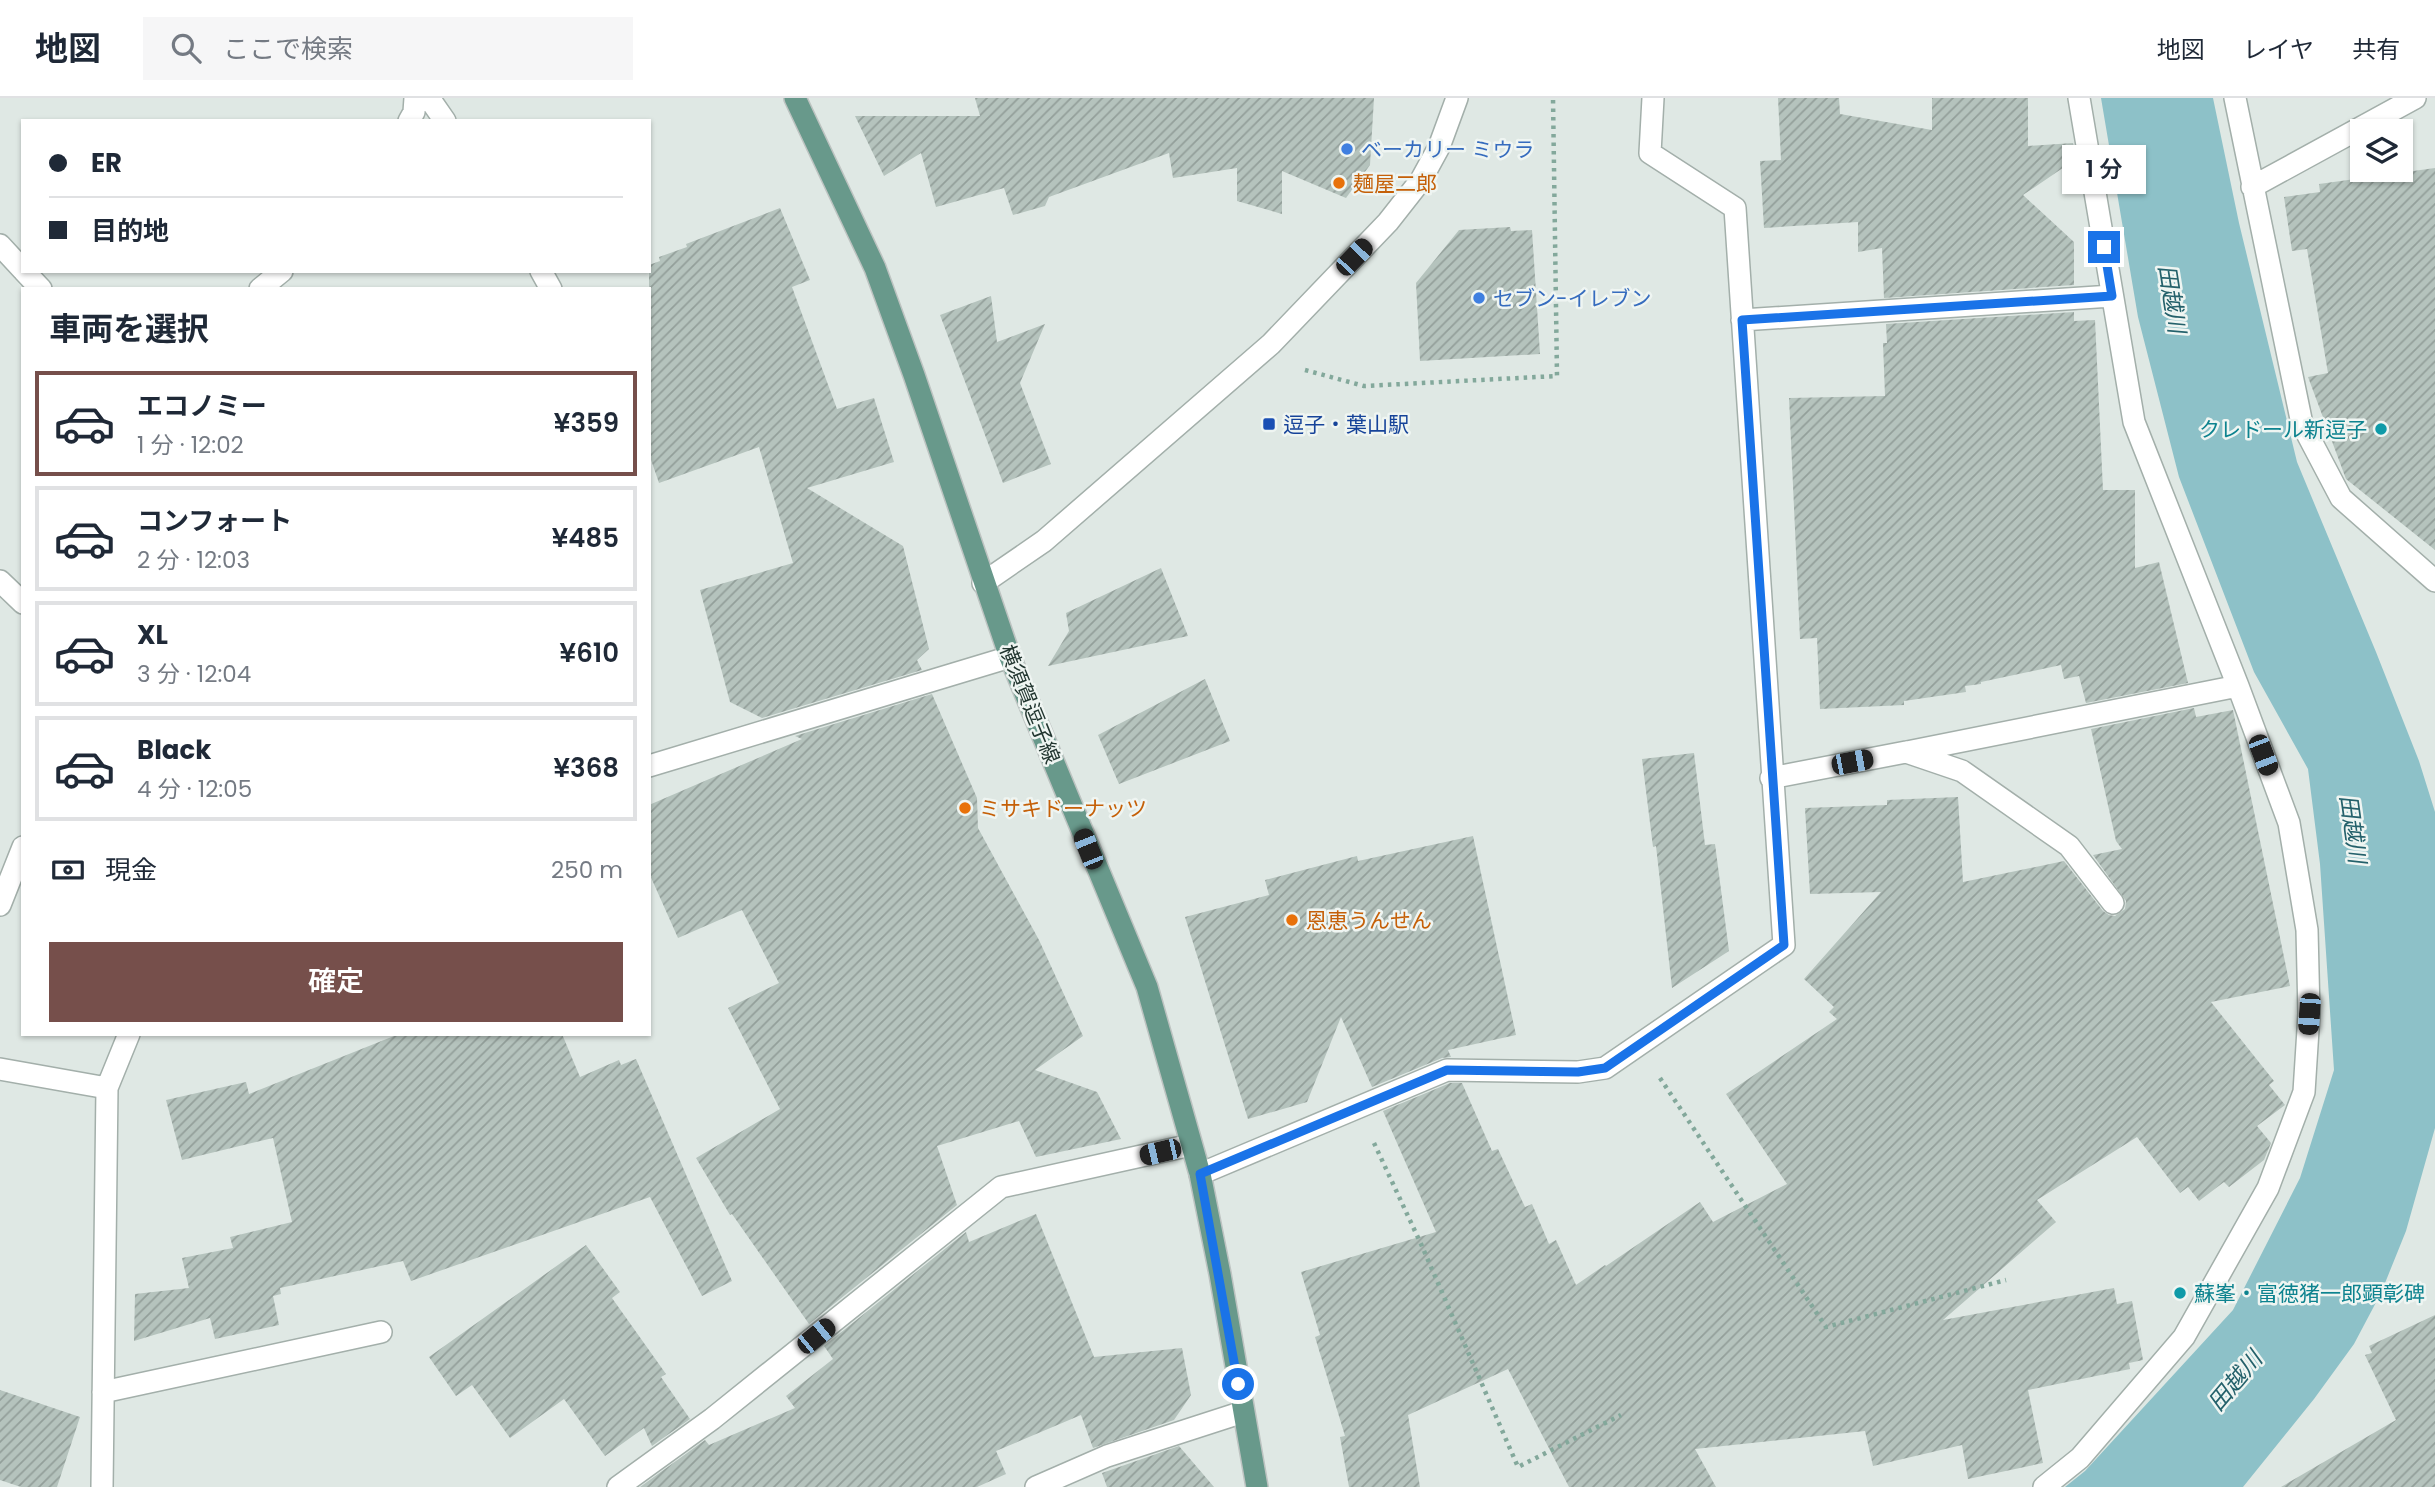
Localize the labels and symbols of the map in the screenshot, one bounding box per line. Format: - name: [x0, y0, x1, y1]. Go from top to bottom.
- place label: ベーカリー ミウラ: [1361, 135, 1535, 164]
- marker: ベーカリー ミウラ: [1339, 141, 1355, 157]
- callout: 1 分: [2062, 145, 2146, 194]
- place label: 麺屋二郎: [1353, 169, 1437, 198]
- marker: 麺屋二郎: [1331, 175, 1347, 191]
- route end: [2088, 231, 2120, 263]
- car: [1332, 235, 1377, 279]
- water label: 田越川: [2151, 262, 2194, 339]
- place label: セブン-イレブン: [1493, 284, 1652, 313]
- marker: セブン-イレブン: [1471, 290, 1487, 306]
- place label: 逗子・葉山駅: [1283, 410, 1409, 439]
- place label: クレドール新逗子: [2199, 415, 2367, 444]
- marker: 逗子・葉山駅: [1261, 416, 1277, 432]
- marker: クレドール新逗子: [2373, 421, 2389, 437]
- street label: 横須賀逗子線: [993, 640, 1067, 768]
- car: [2246, 732, 2281, 778]
- car: [1830, 748, 1875, 776]
- water label: 田越川: [2332, 793, 2374, 868]
- place label: ミサキドーナッツ: [979, 794, 1147, 823]
- marker: ミサキドーナッツ: [957, 800, 973, 816]
- car: [1071, 826, 1106, 872]
- place label: 恩恵うんせん: [1306, 906, 1432, 935]
- marker: 恩恵うんせん: [1284, 912, 1300, 928]
- car: [2298, 992, 2321, 1036]
- car: [1138, 1137, 1183, 1167]
- place label: 蘇峯・富徳猪一郎顕彰碑: [2194, 1279, 2425, 1308]
- marker: 蘇峯・富徳猪一郎顕彰碑: [2172, 1285, 2188, 1301]
- car: [794, 1315, 839, 1357]
- water label: 田越川: [2201, 1342, 2271, 1418]
- route start: [1222, 1368, 1254, 1400]

